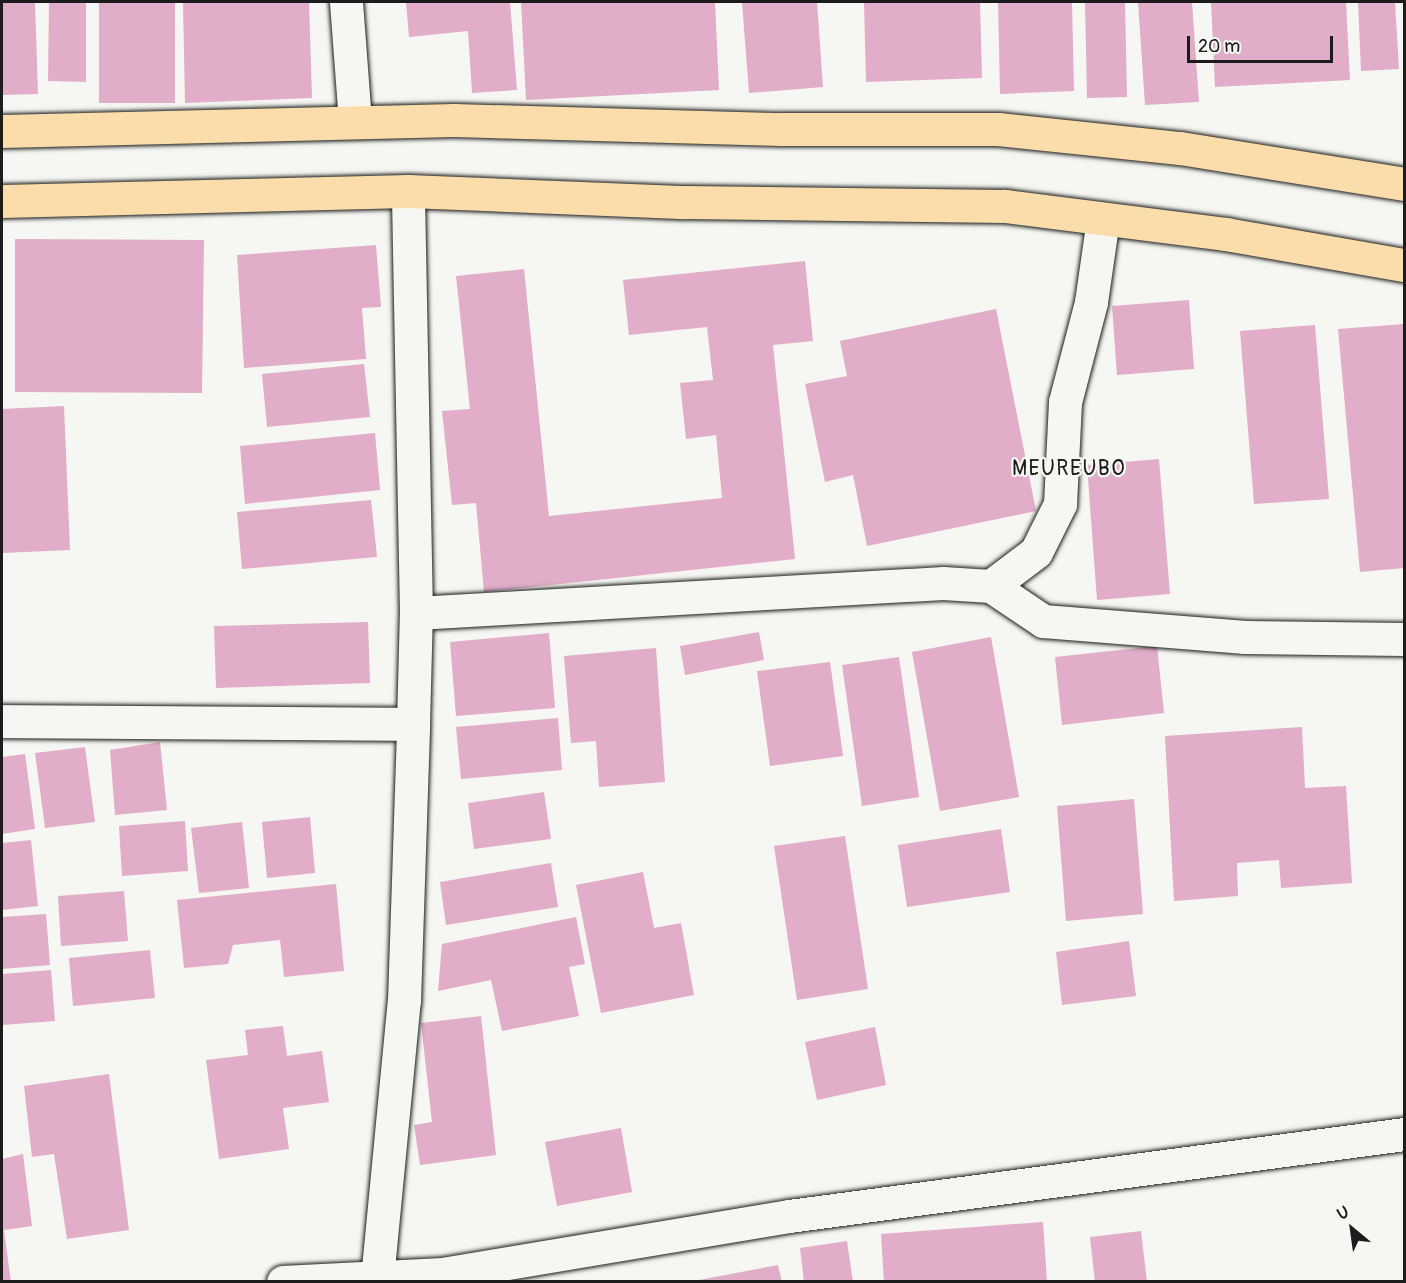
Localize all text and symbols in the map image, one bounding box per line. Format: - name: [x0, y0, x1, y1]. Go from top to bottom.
- scale bar: [1190, 24, 1336, 62]
- text: 20 m: [1198, 35, 1240, 58]
- district label: MEUREUBO: [1012, 456, 1126, 482]
- north arrow: [1322, 1199, 1382, 1259]
- text: U: [1334, 1202, 1353, 1225]

